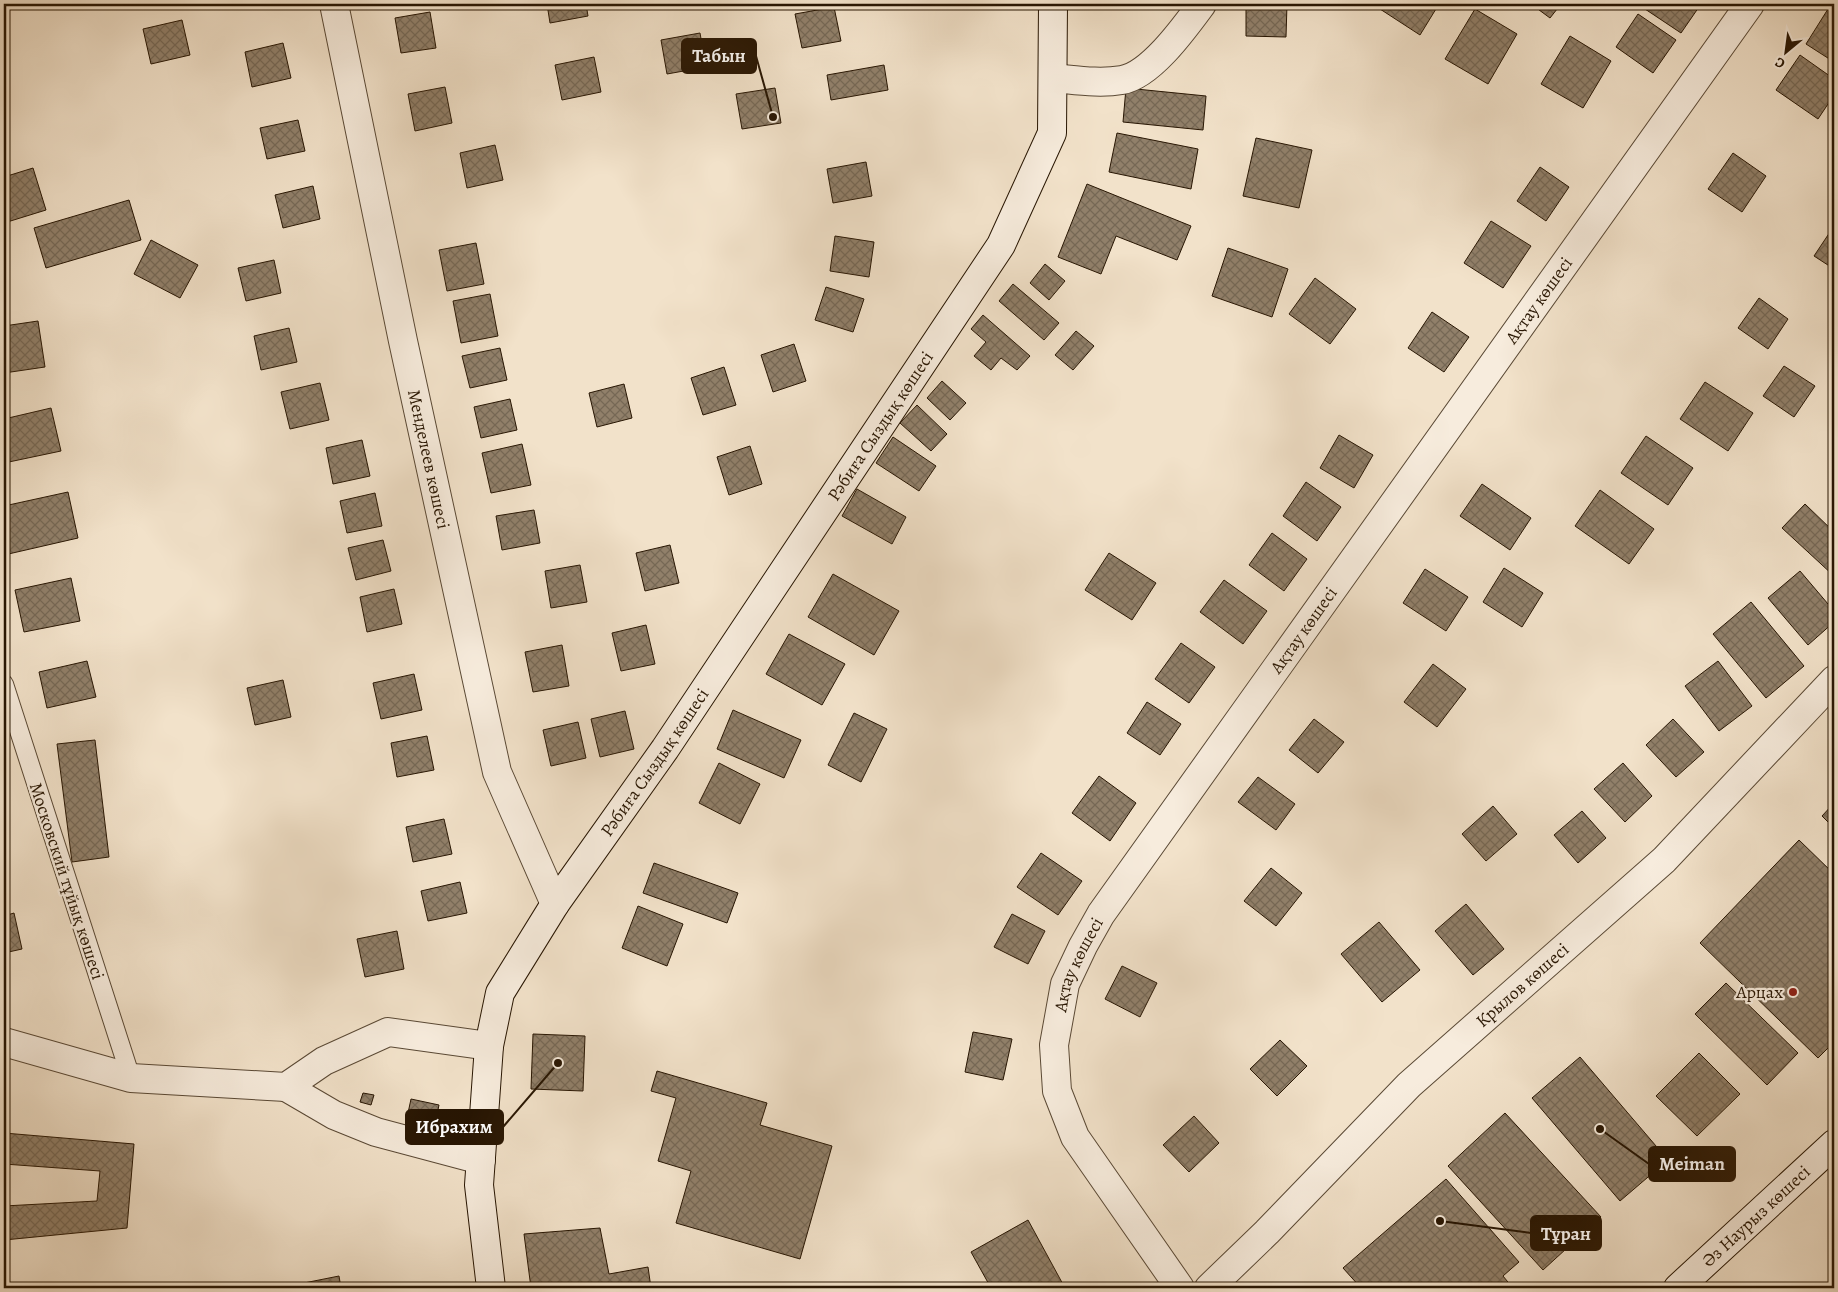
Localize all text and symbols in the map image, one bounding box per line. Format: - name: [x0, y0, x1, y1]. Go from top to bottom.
- north arrow: [1760, 28, 1810, 78]
- callout: Табын: [682, 39, 756, 73]
- text: Табын: [692, 43, 746, 69]
- text: С: [1771, 52, 1788, 73]
- street label: Ақтау көшесі: [1499, 252, 1578, 349]
- street label: Рәбиға Сыздық көшесі: [822, 346, 939, 506]
- street label: Менделеев көшесі: [402, 387, 456, 531]
- street label: Ақтау көшесі: [1264, 582, 1343, 679]
- street label: Рәбиға Сыздық көшесі: [595, 683, 714, 841]
- street label: Московский тұйық көшесі: [24, 779, 110, 983]
- street label: Ақтау көшесі: [1048, 913, 1109, 1015]
- street label: Крылов көшесі: [1470, 937, 1574, 1033]
- place label: Арцах: [1735, 980, 1783, 1004]
- marker: Арцах: [1787, 986, 1799, 998]
- callout: Ибрахим: [406, 1110, 503, 1144]
- text: Ибрахим: [415, 1114, 493, 1140]
- callout: Meiman: [1649, 1147, 1735, 1181]
- text: Meiman: [1659, 1151, 1725, 1177]
- street label: Әз Наурыз көшесі: [1696, 1160, 1815, 1272]
- callout: Тұран: [1531, 1216, 1601, 1250]
- text: Тұран: [1541, 1221, 1591, 1247]

